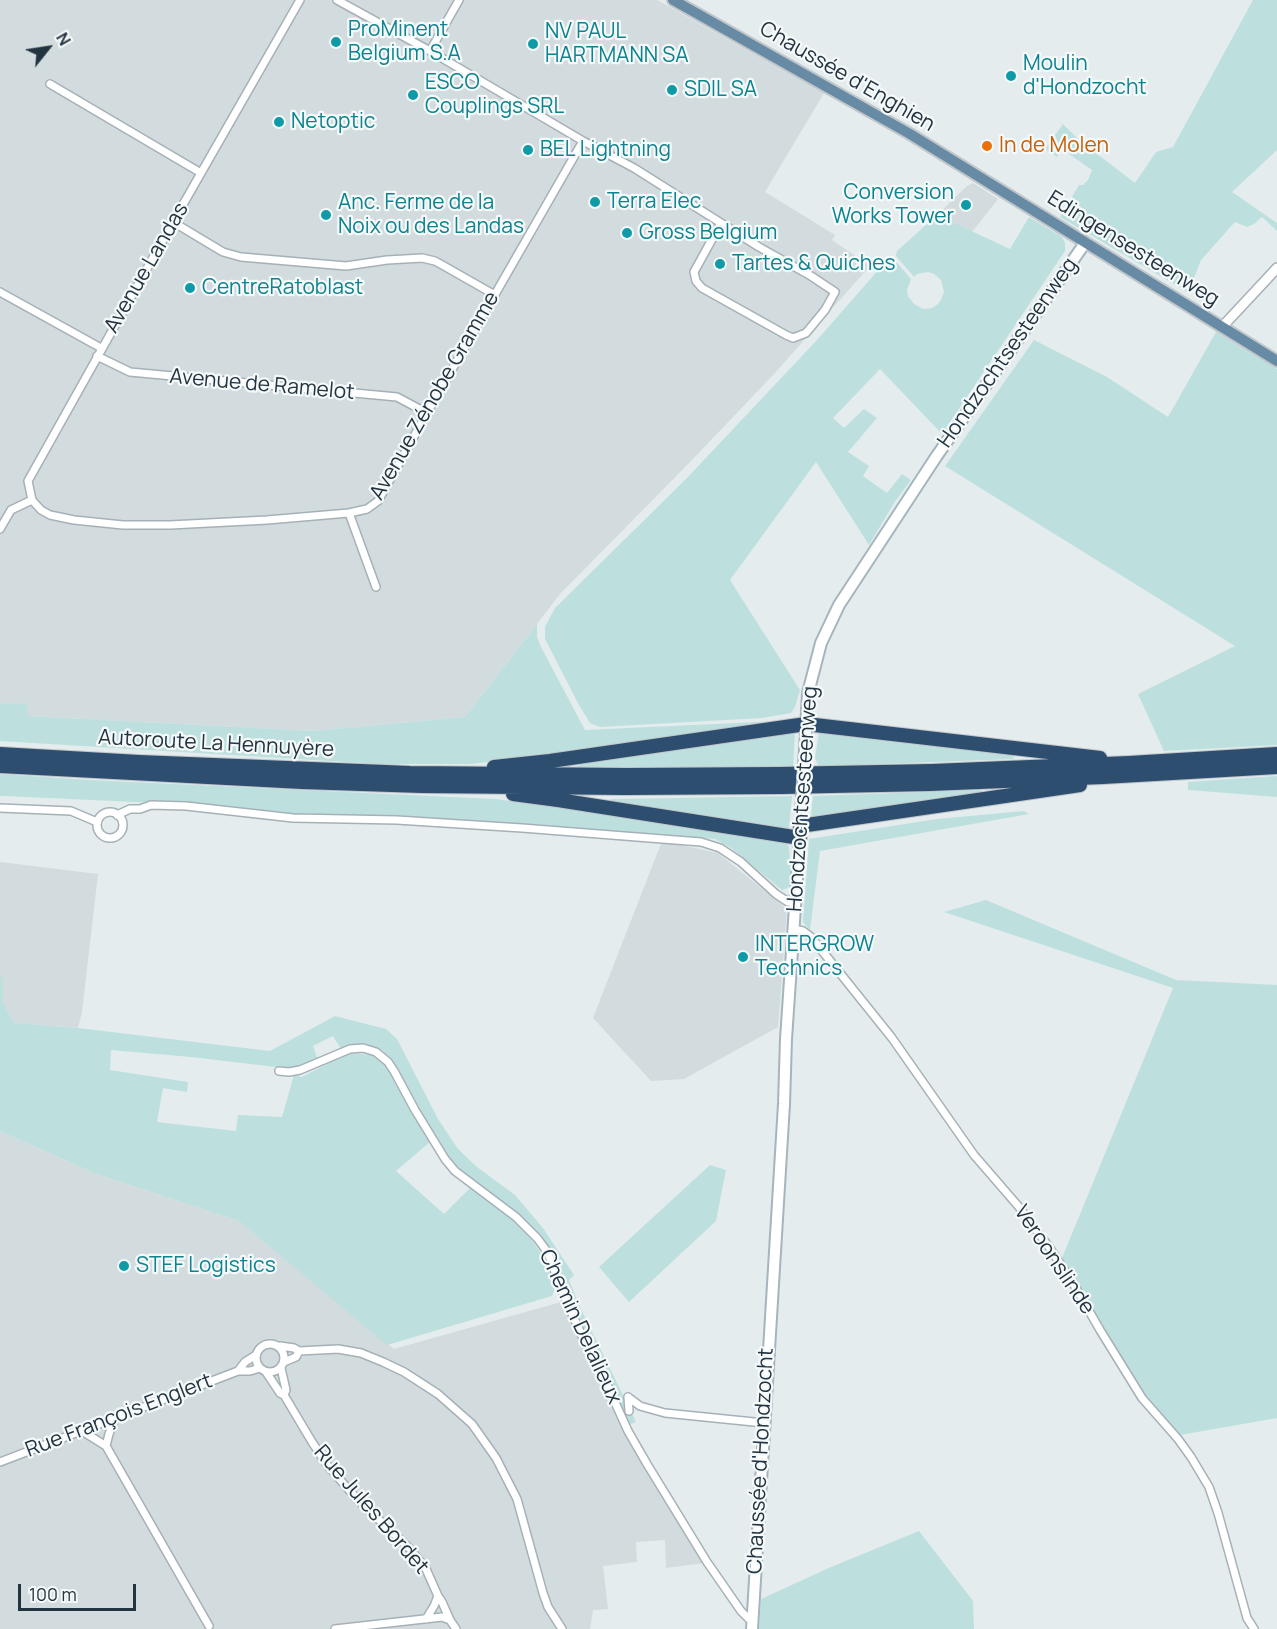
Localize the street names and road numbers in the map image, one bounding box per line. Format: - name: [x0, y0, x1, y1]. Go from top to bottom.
- street label: Chaussée d'Enghien: [755, 17, 939, 137]
- street label: Edingensesteenweg: [1042, 186, 1224, 312]
- street label: Avenue Landas: [100, 198, 194, 338]
- street label: Hondzochtsesteenweg: [933, 253, 1083, 453]
- street label: Avenue Zénobe Gramme: [365, 287, 505, 505]
- street label: Avenue de Ramelot: [168, 364, 356, 406]
- street label: Hondzochtsesteenweg: [783, 685, 823, 913]
- street label: Autoroute La Hennuyère: [97, 725, 335, 763]
- street label: Veroonslinde: [1008, 1201, 1100, 1319]
- street label: Chemin Delalieux: [533, 1246, 627, 1408]
- street label: Chaussée d'Hondzocht: [742, 1347, 780, 1575]
- street label: Rue François Englert: [22, 1369, 216, 1463]
- street label: Rue Jules Bordet: [308, 1440, 434, 1580]

